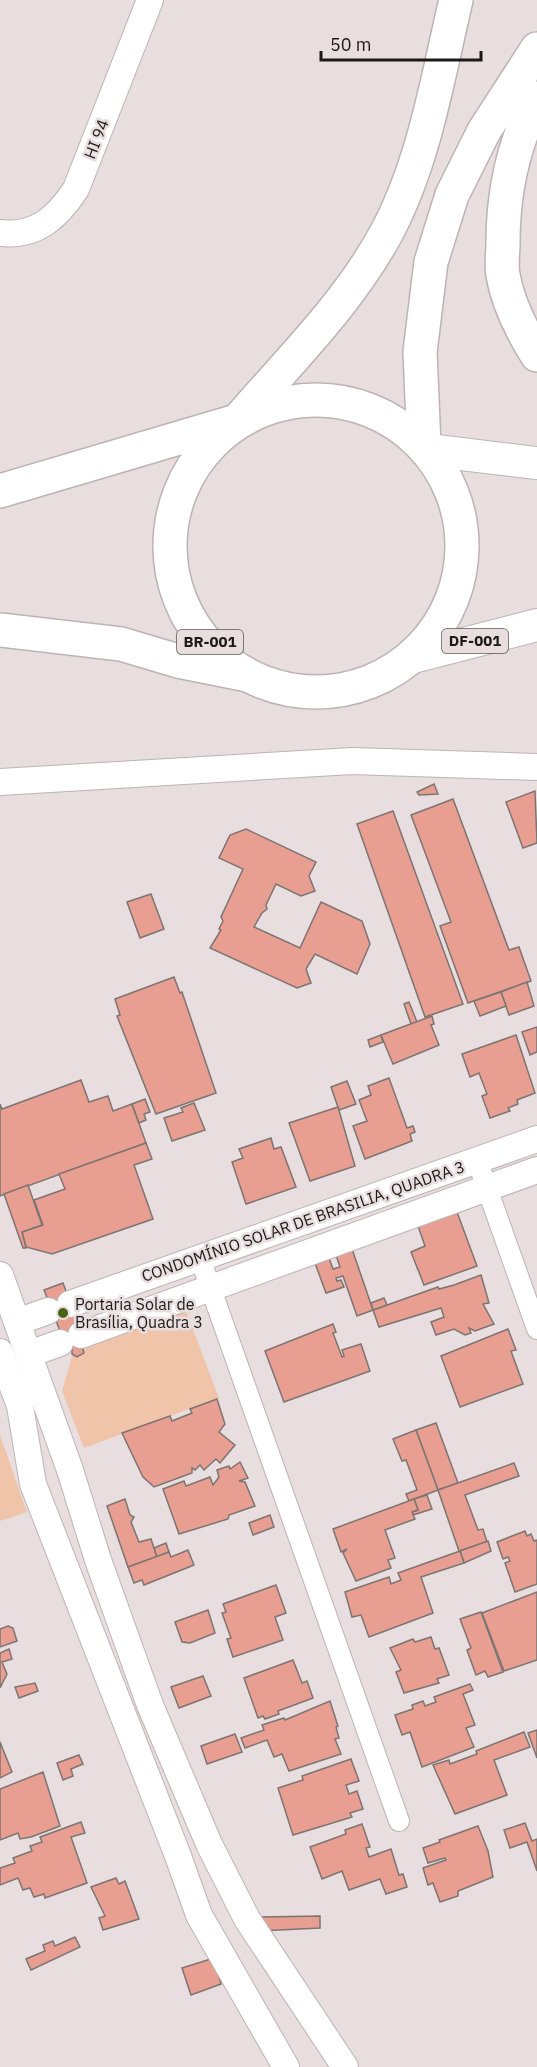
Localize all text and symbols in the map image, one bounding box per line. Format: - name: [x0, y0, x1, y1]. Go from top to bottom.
- scale bar: [321, 24, 482, 62]
- text: 50 m: [330, 33, 372, 56]
- street label: HI 94: [79, 116, 113, 162]
- road number: DF-001: [442, 629, 508, 653]
- road number: BR-001: [177, 630, 243, 654]
- street label: CONDOMÍNIO SOLAR DE BRASILIA, QUADRA 3: [139, 1155, 467, 1286]
- place label: Portaria Solar de Brasília, Quadra 3: [75, 1294, 203, 1332]
- marker: Portaria Solar de Brasília, Quadra 3: [56, 1306, 70, 1320]

